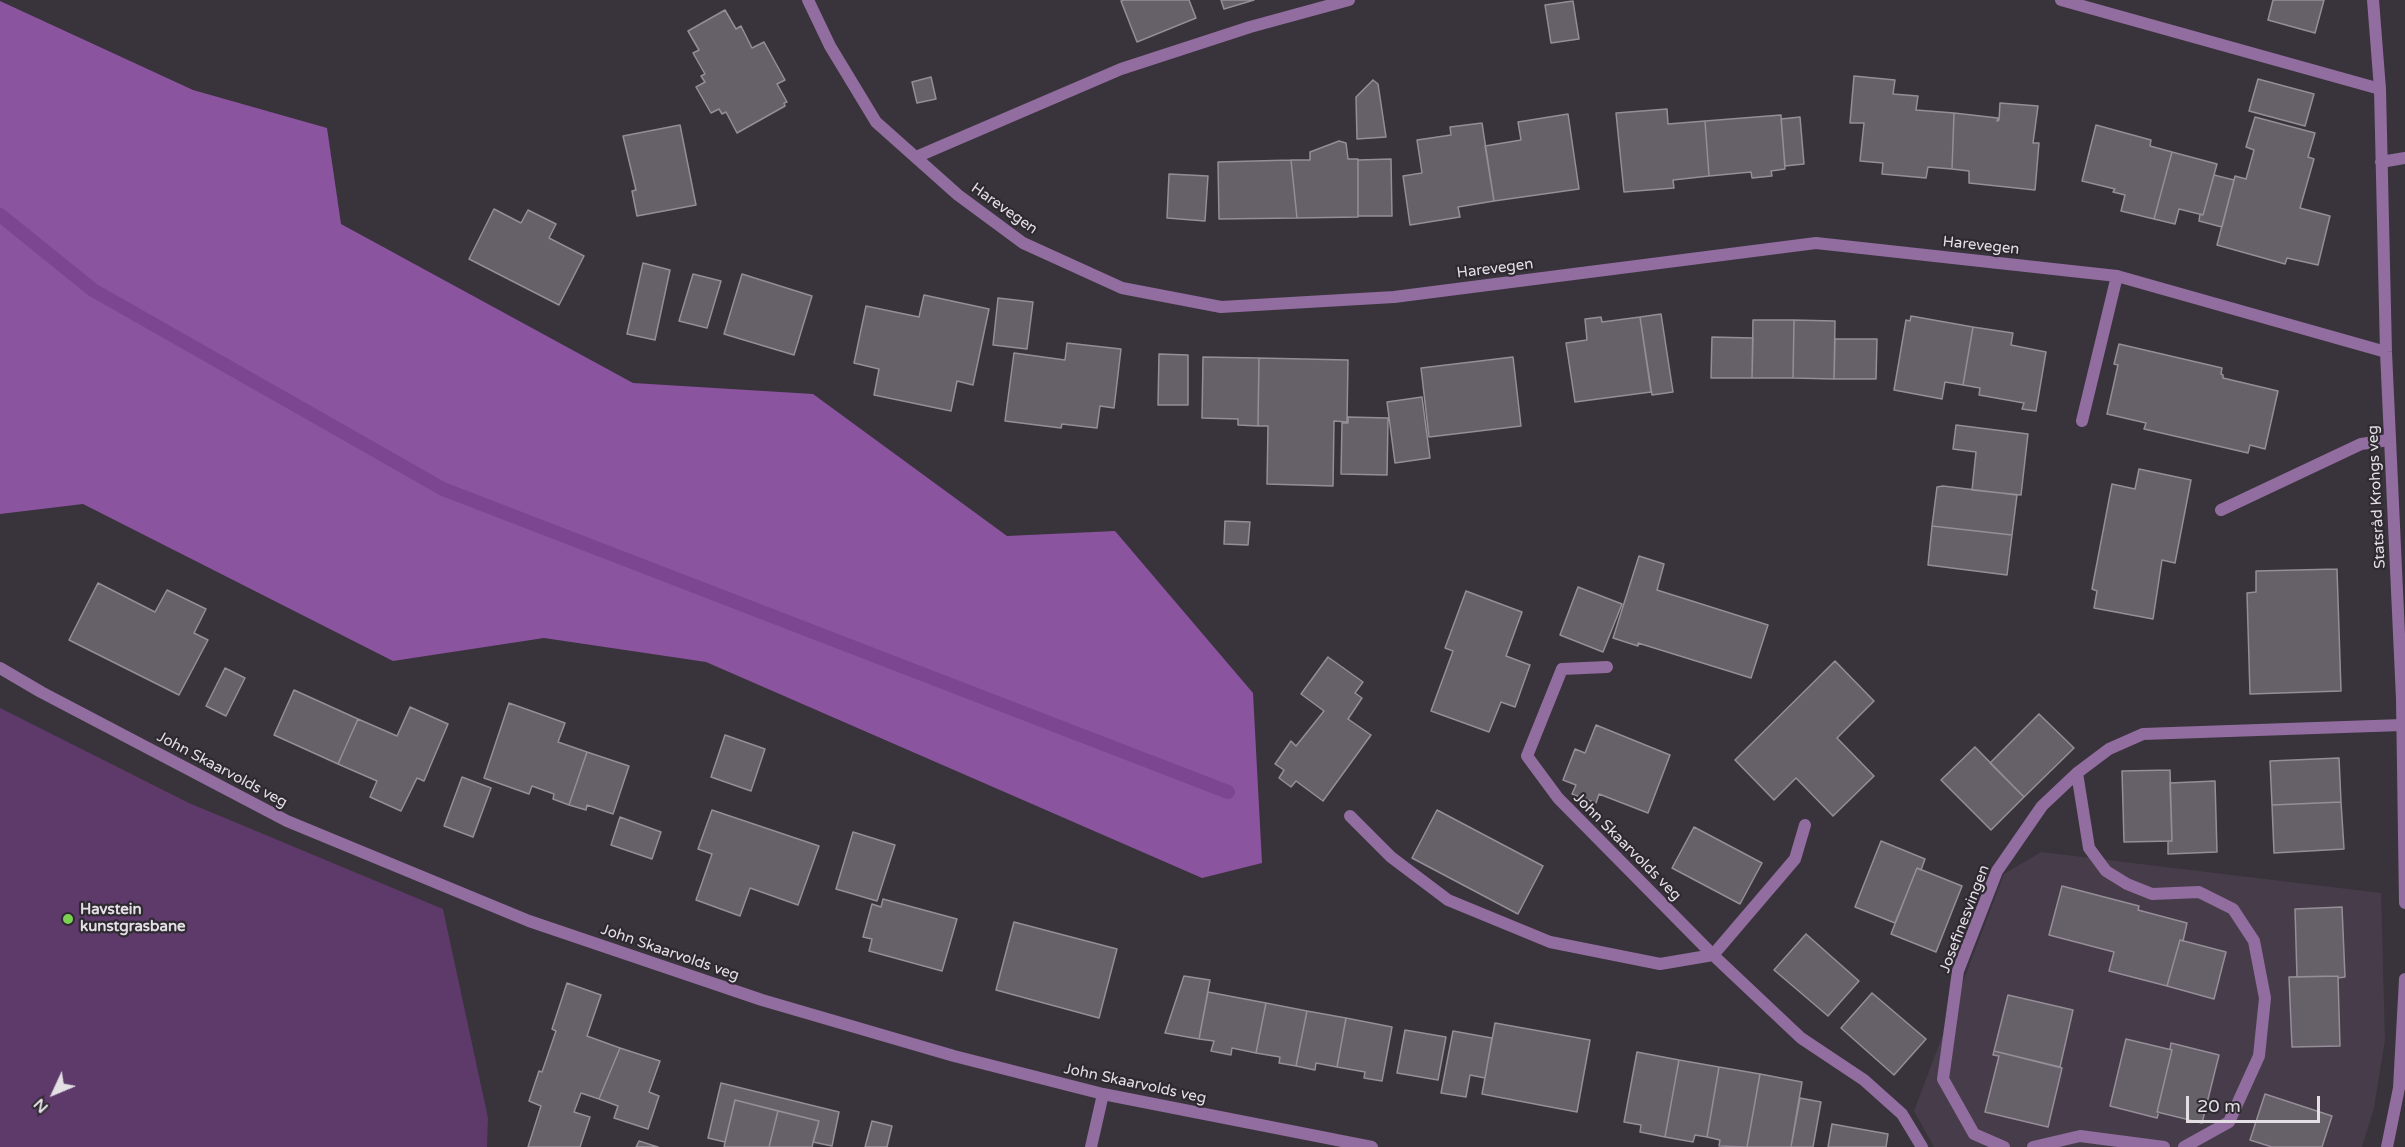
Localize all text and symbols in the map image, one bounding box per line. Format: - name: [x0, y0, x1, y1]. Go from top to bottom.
- street label: Harevegen: [967, 180, 1041, 238]
- street label: Harevegen: [1942, 233, 2020, 259]
- street label: Harevegen: [1456, 255, 1534, 283]
- street label: Statsråd Krohgs veg: [2364, 425, 2390, 569]
- street label: John Skaarvolds veg: [154, 728, 290, 812]
- street label: John Skaarvolds veg: [1569, 789, 1685, 905]
- street label: Josefinesvingen: [1936, 863, 1994, 975]
- place label: Havstein kunstgrasbane: [80, 901, 186, 936]
- marker: Havstein kunstgrasbane: [61, 912, 75, 926]
- street label: John Skaarvolds veg: [598, 921, 742, 985]
- street label: John Skaarvolds veg: [1062, 1060, 1208, 1108]
- north arrow: [24, 1063, 84, 1123]
- scale bar: [2189, 1084, 2322, 1122]
- text: N: [29, 1094, 53, 1117]
- text: 20 m: [2197, 1095, 2241, 1117]

